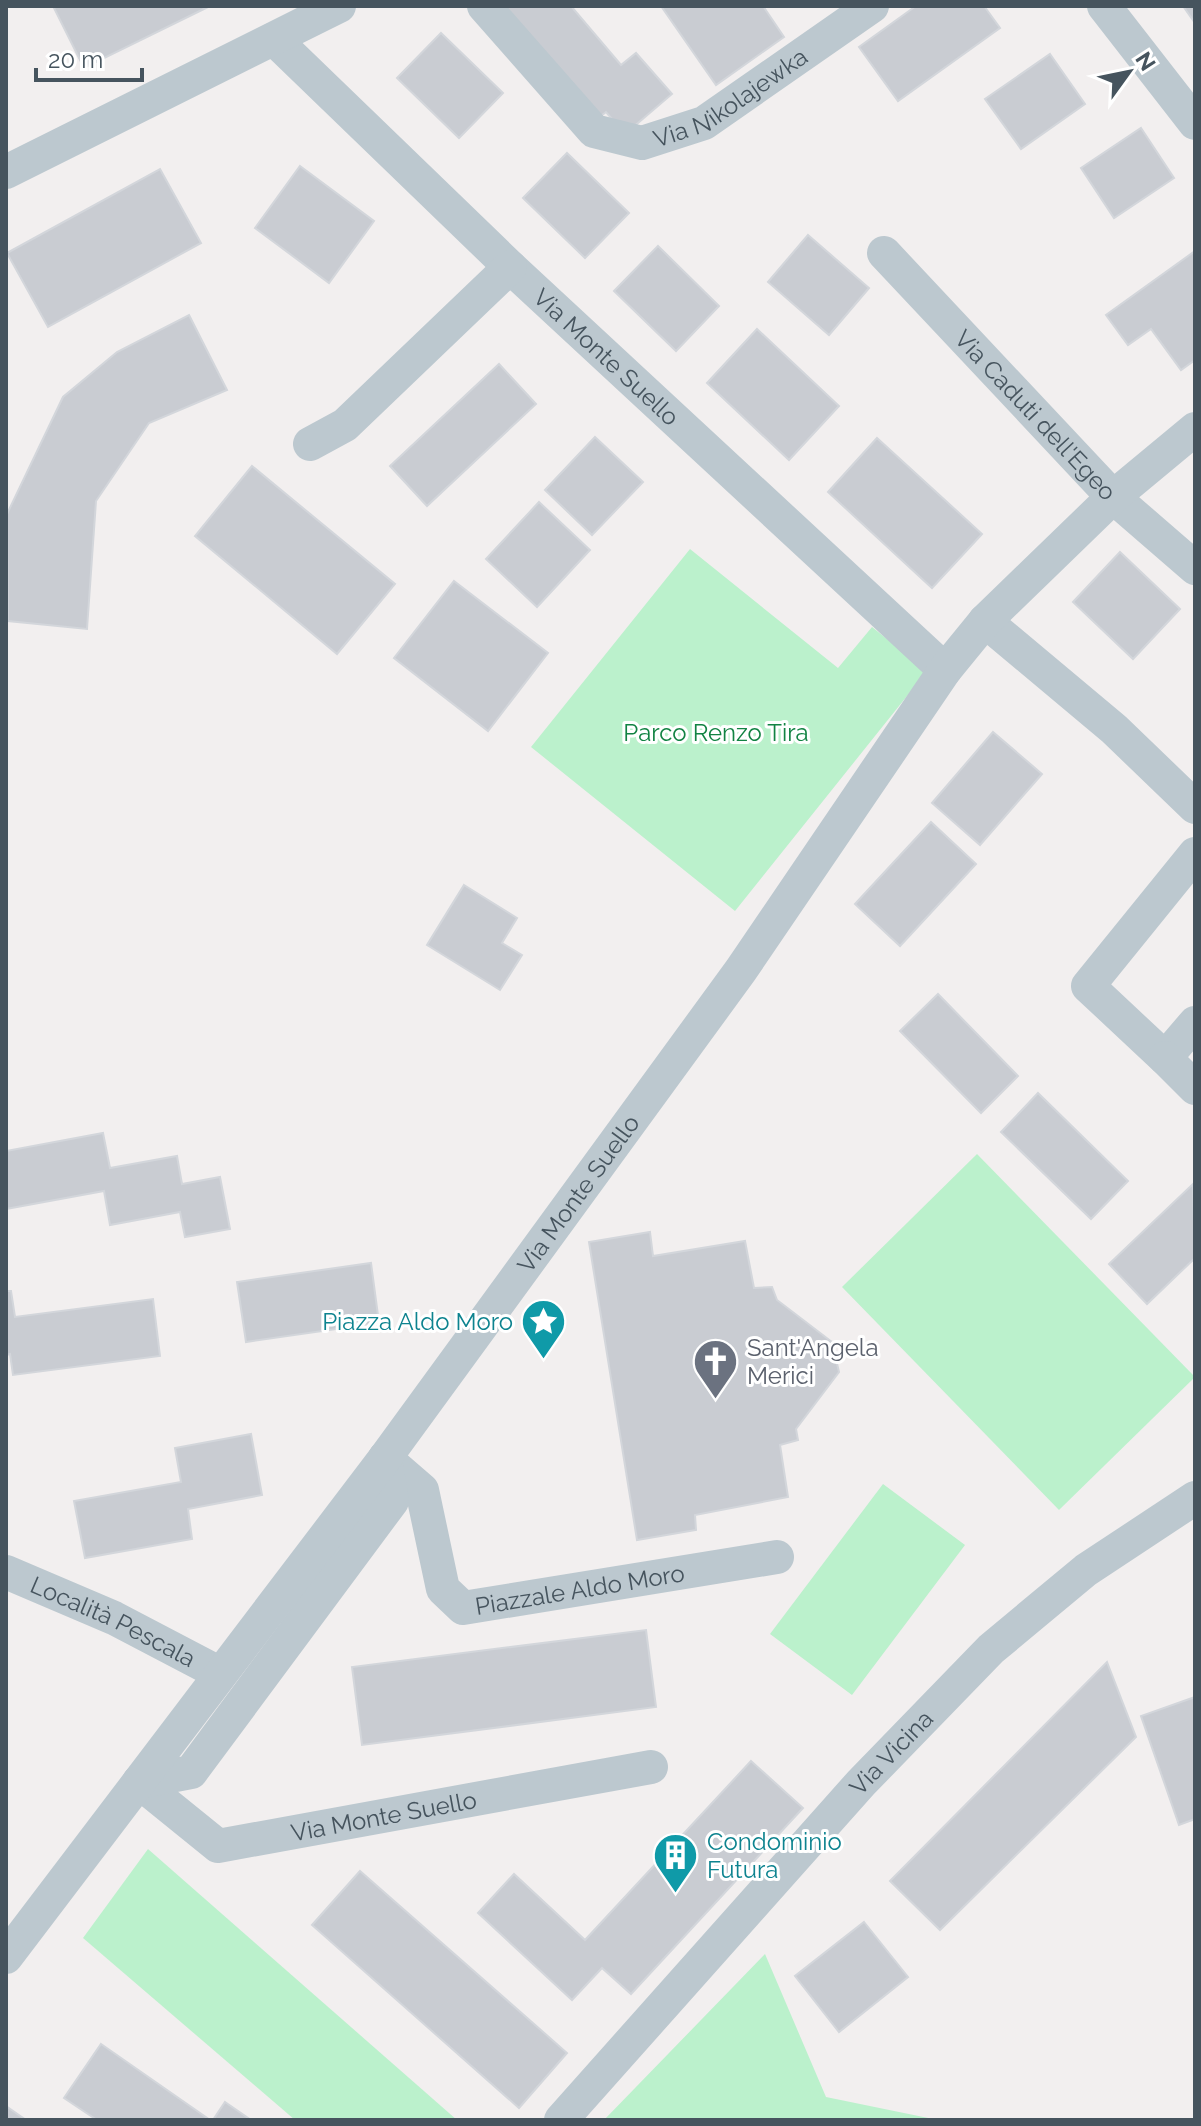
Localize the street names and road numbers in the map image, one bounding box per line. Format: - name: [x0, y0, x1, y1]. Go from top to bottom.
- street label: Via Nikolajewka: [649, 41, 813, 153]
- street label: Via Monte Suello: [528, 282, 686, 431]
- street label: Via Caduti dell'Egeo: [949, 324, 1123, 506]
- street label: Via Monte Suello: [511, 1109, 645, 1278]
- street label: Piazzale Aldo Moro: [473, 1558, 687, 1620]
- street label: Località Pescala: [26, 1570, 201, 1673]
- street label: Via Vicina: [843, 1704, 938, 1801]
- street label: Via Monte Suello: [288, 1785, 479, 1847]

